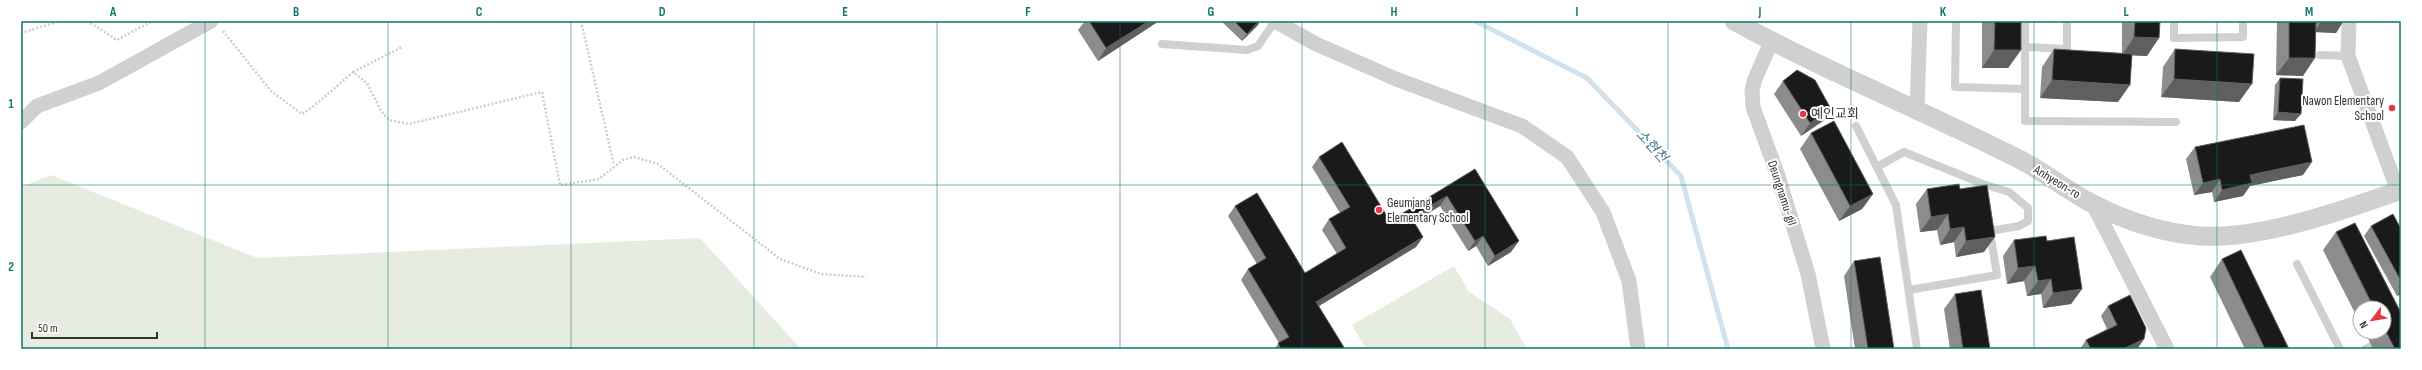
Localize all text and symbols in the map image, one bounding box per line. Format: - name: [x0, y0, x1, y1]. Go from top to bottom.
- text: A: [109, 4, 117, 20]
- text: B: [293, 4, 299, 20]
- text: C: [476, 4, 483, 20]
- text: D: [659, 4, 666, 20]
- text: E: [842, 4, 848, 20]
- text: F: [1025, 4, 1031, 20]
- text: G: [1208, 4, 1215, 20]
- text: H: [1391, 4, 1398, 20]
- text: I: [1576, 4, 1579, 20]
- text: J: [1758, 4, 1762, 20]
- text: K: [1940, 4, 1947, 20]
- text: L: [2123, 4, 2129, 20]
- text: M: [2305, 4, 2313, 20]
- place label: Nawon Elementary School: [2302, 93, 2384, 124]
- text: 1: [8, 96, 14, 112]
- marker: Nawon Elementary School: [2387, 103, 2397, 113]
- place label: 예인교회: [1811, 106, 1859, 122]
- marker: 예인교회: [1798, 109, 1808, 119]
- water label: 소현천: [1633, 126, 1672, 167]
- street label: Deungnamu-gil: [1764, 159, 1800, 227]
- street label: Anhyeon-ro: [2030, 161, 2083, 202]
- place label: Geumjang Elementary School: [1387, 195, 1469, 226]
- marker: Geumjang Elementary School: [1374, 205, 1384, 215]
- text: 2: [8, 259, 14, 275]
- north arrow: [2352, 300, 2392, 340]
- scale bar: [32, 314, 157, 340]
- text: N: [2357, 319, 2371, 331]
- text: 50 m: [38, 321, 58, 336]

